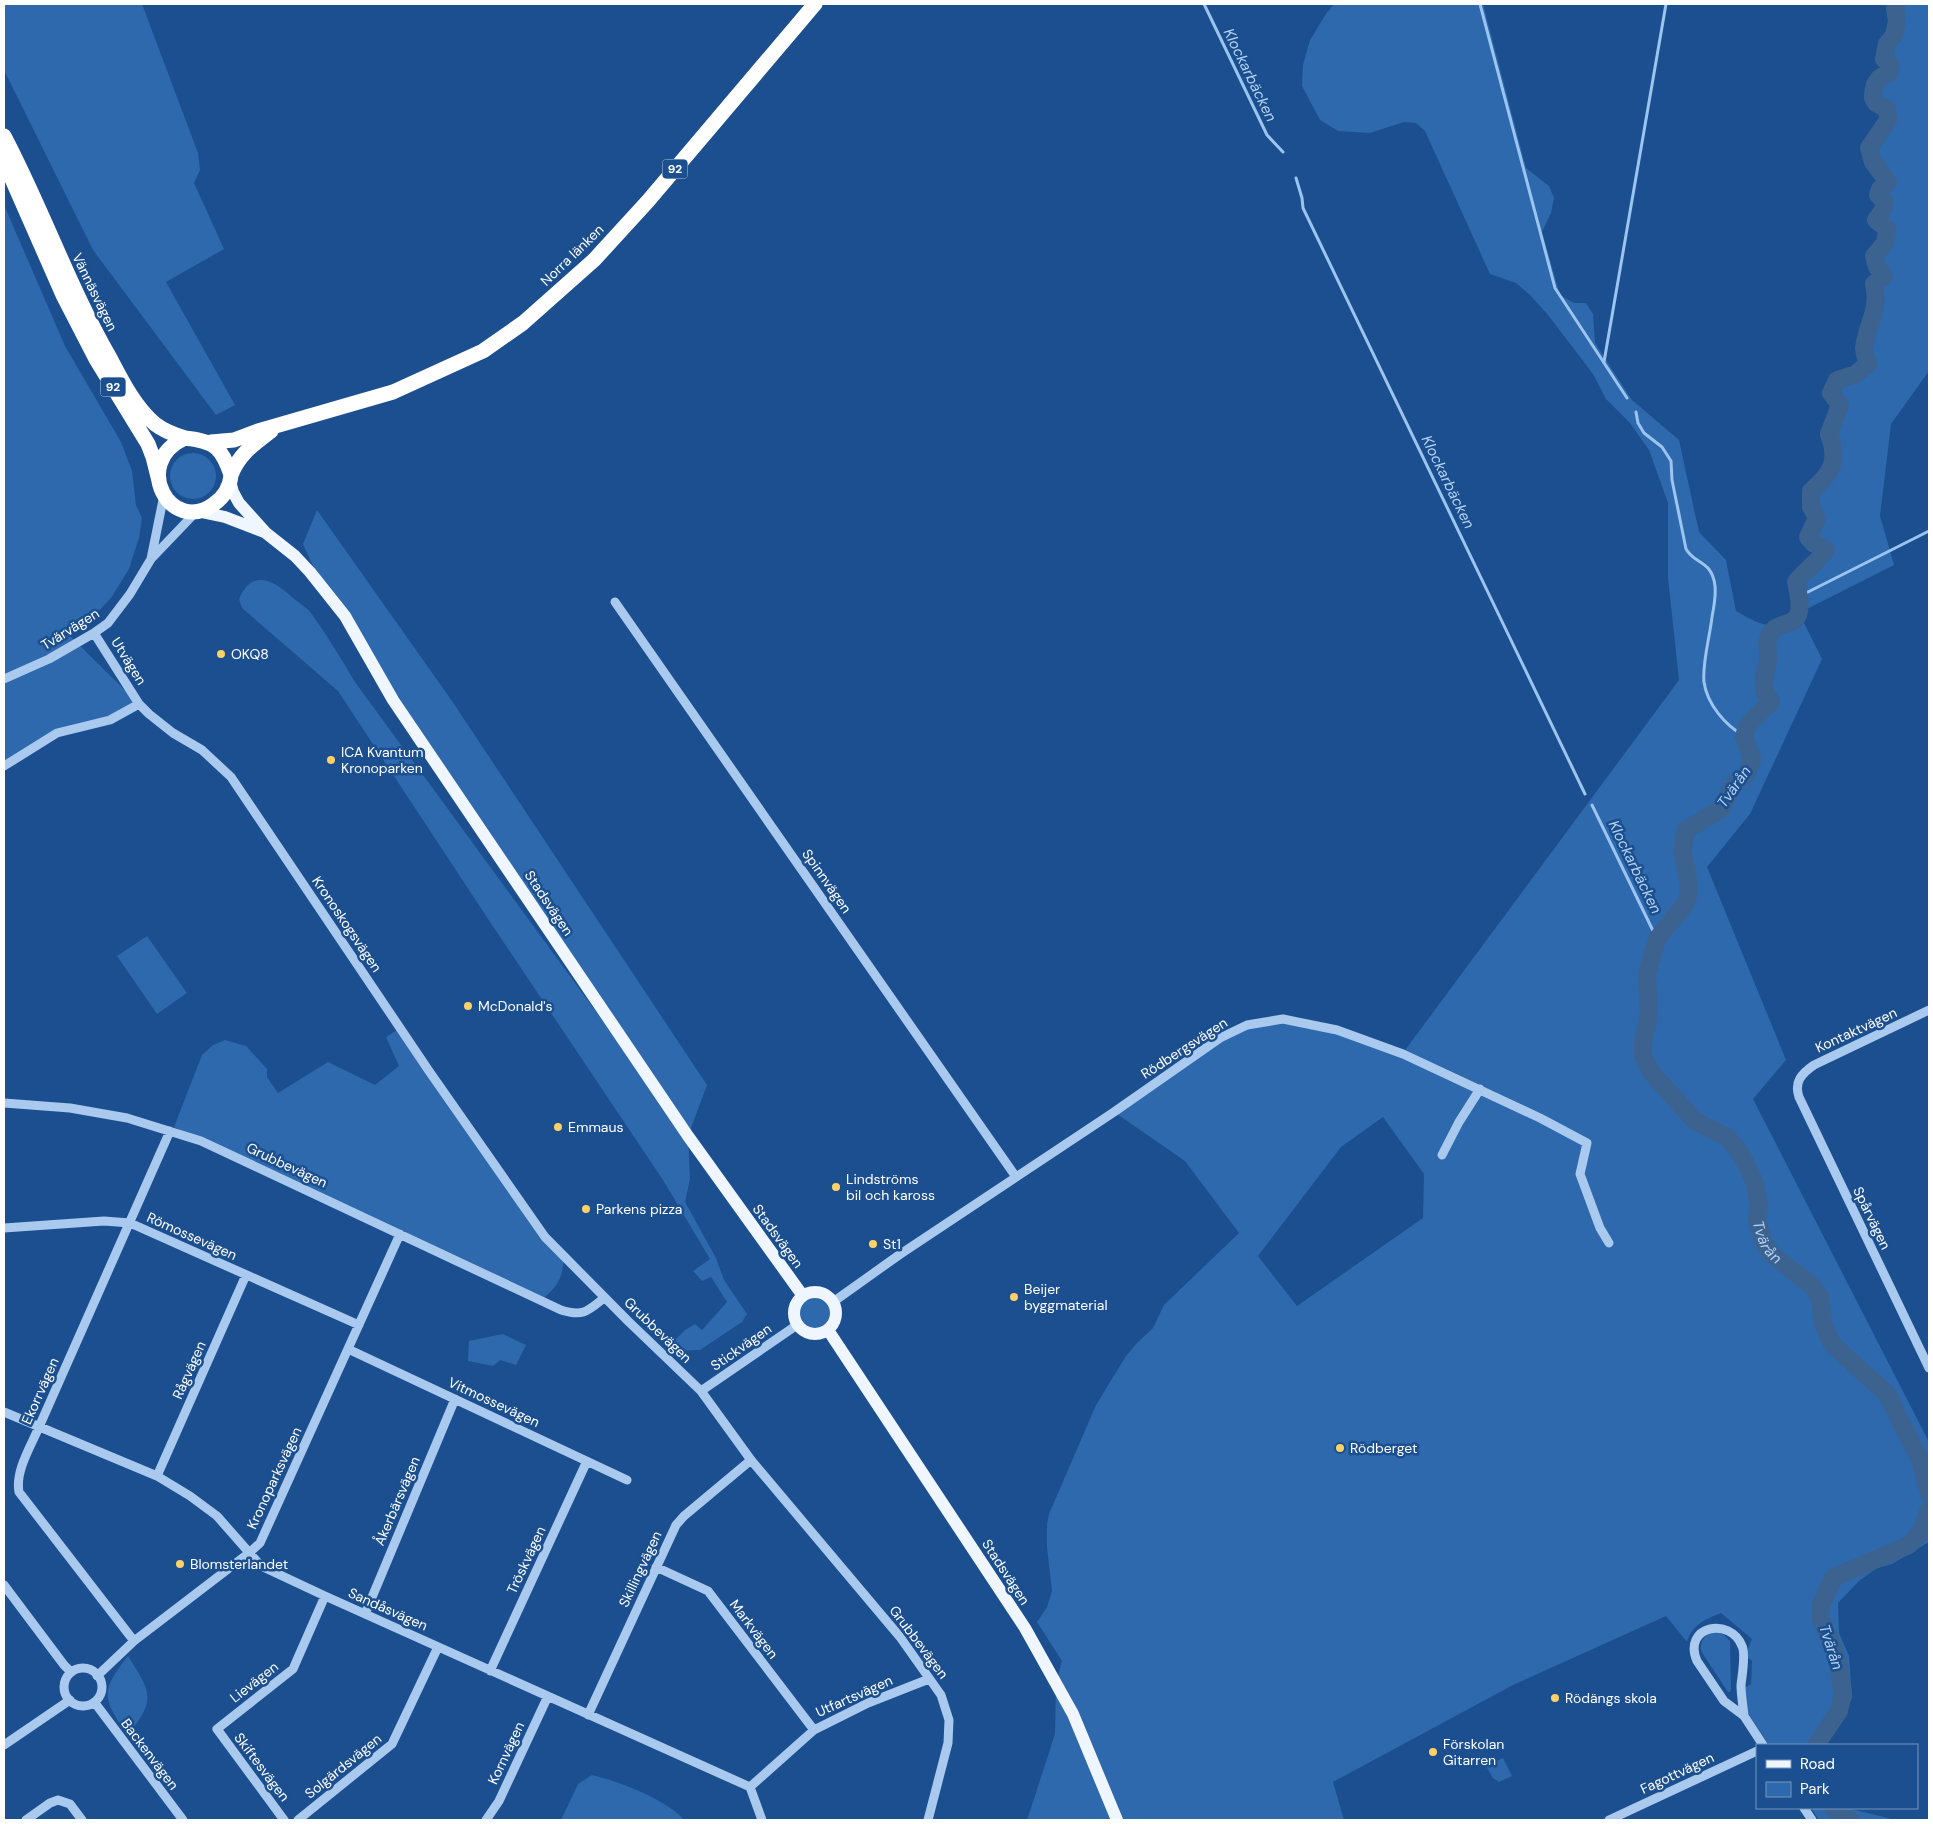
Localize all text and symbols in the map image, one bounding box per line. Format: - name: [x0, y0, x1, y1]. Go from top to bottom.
- water label: Klockarbäcken: [1219, 25, 1281, 125]
- road number: 92: [662, 160, 688, 178]
- street label: Norra länken: [537, 220, 607, 290]
- street label: Vännäsvägen: [68, 250, 122, 334]
- road number: 92: [100, 378, 126, 397]
- water label: Klockarbäcken: [1417, 432, 1479, 532]
- street label: Tvärvägen: [38, 604, 102, 654]
- street label: Utvägen: [107, 634, 151, 688]
- place label: OKQ8: [231, 645, 269, 663]
- marker: OKQ8: [215, 648, 227, 660]
- place label: ICA Kvantum Kronoparken: [341, 743, 424, 777]
- marker: ICA Kvantum Kronoparken: [325, 754, 337, 766]
- water label: Tvärån: [1712, 762, 1756, 812]
- water label: Klockarbäcken: [1604, 817, 1666, 917]
- street label: Spinnvägen: [798, 845, 856, 917]
- street label: Stadsvägen: [521, 867, 577, 939]
- street label: Kronoskogsvägen: [308, 873, 386, 975]
- place label: McDonald's: [478, 997, 553, 1015]
- marker: McDonald's: [462, 1000, 474, 1012]
- street label: Kontaktvägen: [1812, 1003, 1900, 1057]
- street label: Rödbergsvägen: [1137, 1013, 1231, 1083]
- place label: Emmaus: [568, 1118, 624, 1136]
- marker: Emmaus: [552, 1121, 564, 1133]
- street label: Grubbevägen: [244, 1138, 330, 1192]
- place label: Lindströms bil och kaross: [846, 1170, 935, 1204]
- marker: Lindströms bil och kaross: [830, 1181, 842, 1193]
- street label: Spårvägen: [1849, 1184, 1895, 1252]
- place label: Parkens pizza: [596, 1200, 682, 1218]
- street label: Stadsvägen: [749, 1200, 807, 1272]
- marker: Parkens pizza: [580, 1203, 592, 1215]
- street label: Römossevägen: [144, 1208, 240, 1264]
- water label: Tvärån: [1748, 1218, 1786, 1269]
- place label: St1: [883, 1235, 901, 1253]
- marker: St1: [867, 1238, 879, 1250]
- place label: Beijer byggmaterial: [1024, 1280, 1108, 1314]
- marker: Beijer byggmaterial: [1008, 1291, 1020, 1303]
- street label: Grubbevägen: [620, 1293, 696, 1367]
- street label: Stickvägen: [707, 1319, 775, 1375]
- street label: Rågvägen: [168, 1338, 210, 1402]
- street label: Ekorrvägen: [17, 1355, 63, 1427]
- street label: Vitmossevägen: [445, 1373, 543, 1431]
- street label: Kronoparksvägen: [242, 1424, 306, 1532]
- place label: Rödberget: [1350, 1439, 1417, 1457]
- marker: Rödberget: [1334, 1442, 1346, 1454]
- street label: Åkerbärsvägen: [370, 1454, 424, 1548]
- street label: Tröskvägen: [503, 1523, 549, 1597]
- street label: Skillingvägen: [614, 1528, 666, 1610]
- street label: Stadsvägen: [978, 1536, 1034, 1608]
- place label: Blomsterlandet: [190, 1555, 288, 1573]
- marker: Blomsterlandet: [174, 1558, 186, 1570]
- street label: Sandåsvägen: [346, 1583, 430, 1635]
- street label: Markvägen: [726, 1596, 782, 1662]
- street label: Grubbevägen: [886, 1602, 952, 1682]
- water label: Tvärån: [1814, 1622, 1848, 1673]
- street label: Lievägen: [226, 1657, 282, 1707]
- street label: Utfartsvägen: [813, 1671, 895, 1721]
- place label: Rödängs skola: [1565, 1689, 1657, 1707]
- marker: Rödängs skola: [1549, 1692, 1561, 1704]
- street label: Backenvägen: [117, 1715, 183, 1793]
- street label: Kornvägen: [484, 1719, 528, 1787]
- street label: Skiftesvägen: [230, 1729, 294, 1805]
- street label: Solgärdsvägen: [301, 1730, 385, 1802]
- place label: Förskolan Gitarren: [1443, 1735, 1504, 1769]
- legend: [1756, 1744, 1918, 1809]
- marker: Förskolan Gitarren: [1427, 1746, 1439, 1758]
- street label: Fagottvägen: [1637, 1748, 1717, 1798]
- text: Road: [1800, 1754, 1835, 1774]
- text: Park: [1800, 1779, 1830, 1799]

